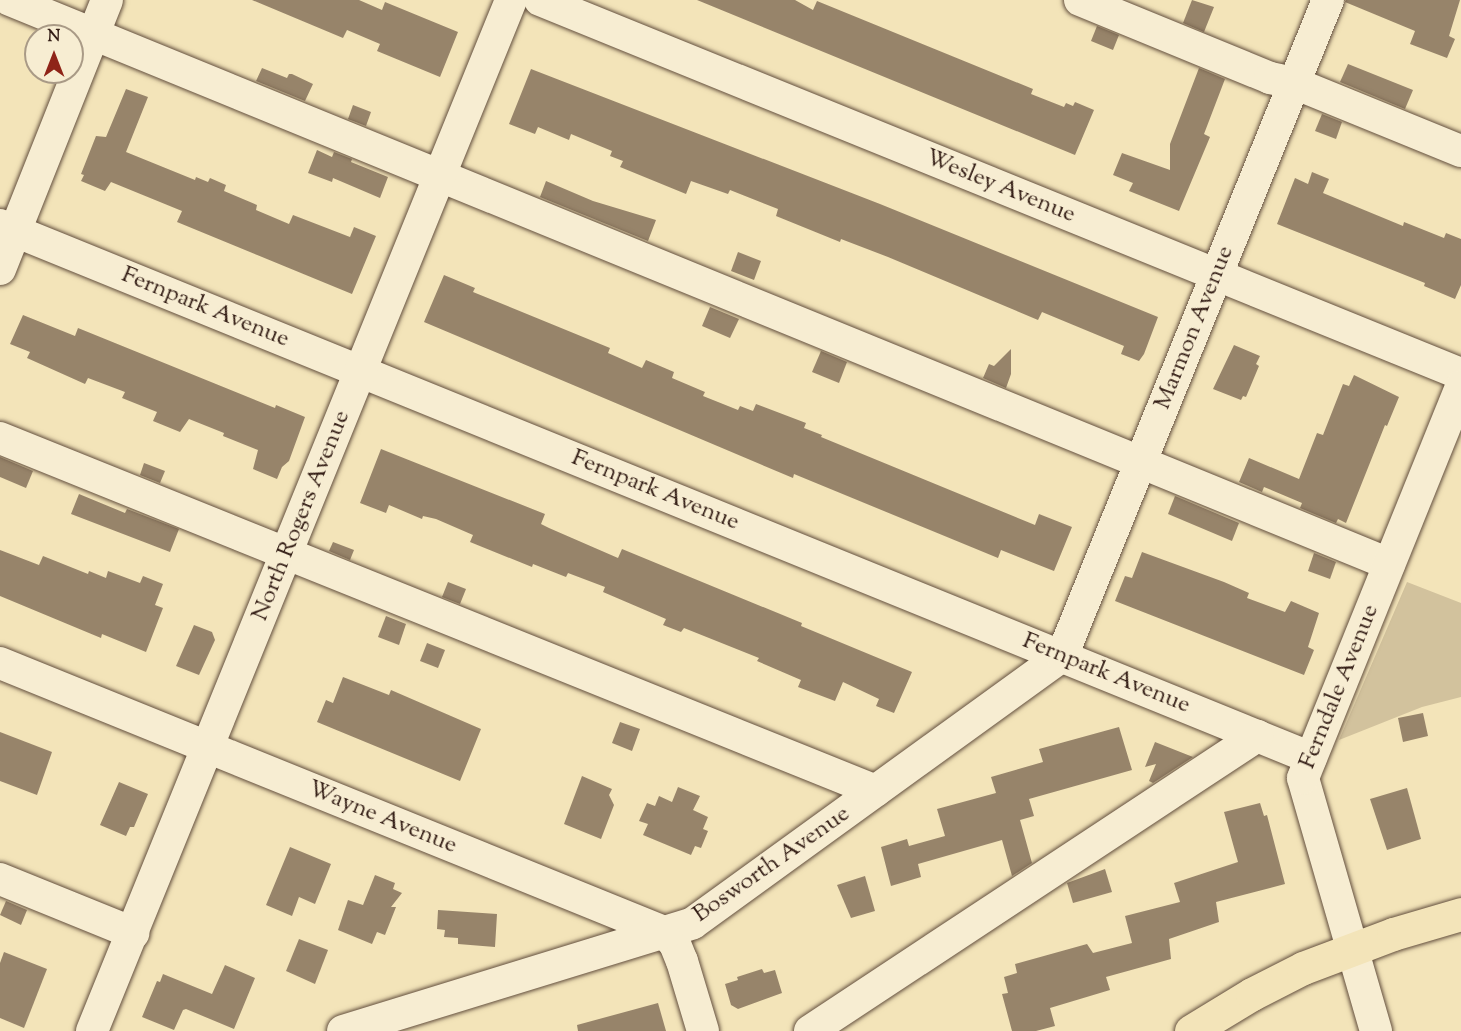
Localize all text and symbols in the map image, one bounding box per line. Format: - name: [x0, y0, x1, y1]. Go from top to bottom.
- north arrow: [24, 24, 84, 84]
- text: N: [48, 26, 60, 49]
- street label: Wesley Avenue: [921, 144, 1079, 230]
- street label: Marmon Avenue: [1149, 242, 1241, 414]
- street label: Fernpark Avenue: [117, 261, 293, 355]
- street label: North Rogers Avenue: [247, 407, 357, 625]
- street label: Fernpark Avenue: [567, 444, 743, 538]
- street label: Ferndale Avenue: [1294, 601, 1386, 773]
- street label: Fernpark Avenue: [1018, 627, 1194, 721]
- street label: Wayne Avenue: [303, 775, 461, 861]
- street label: Bosworth Avenue: [688, 800, 856, 930]

